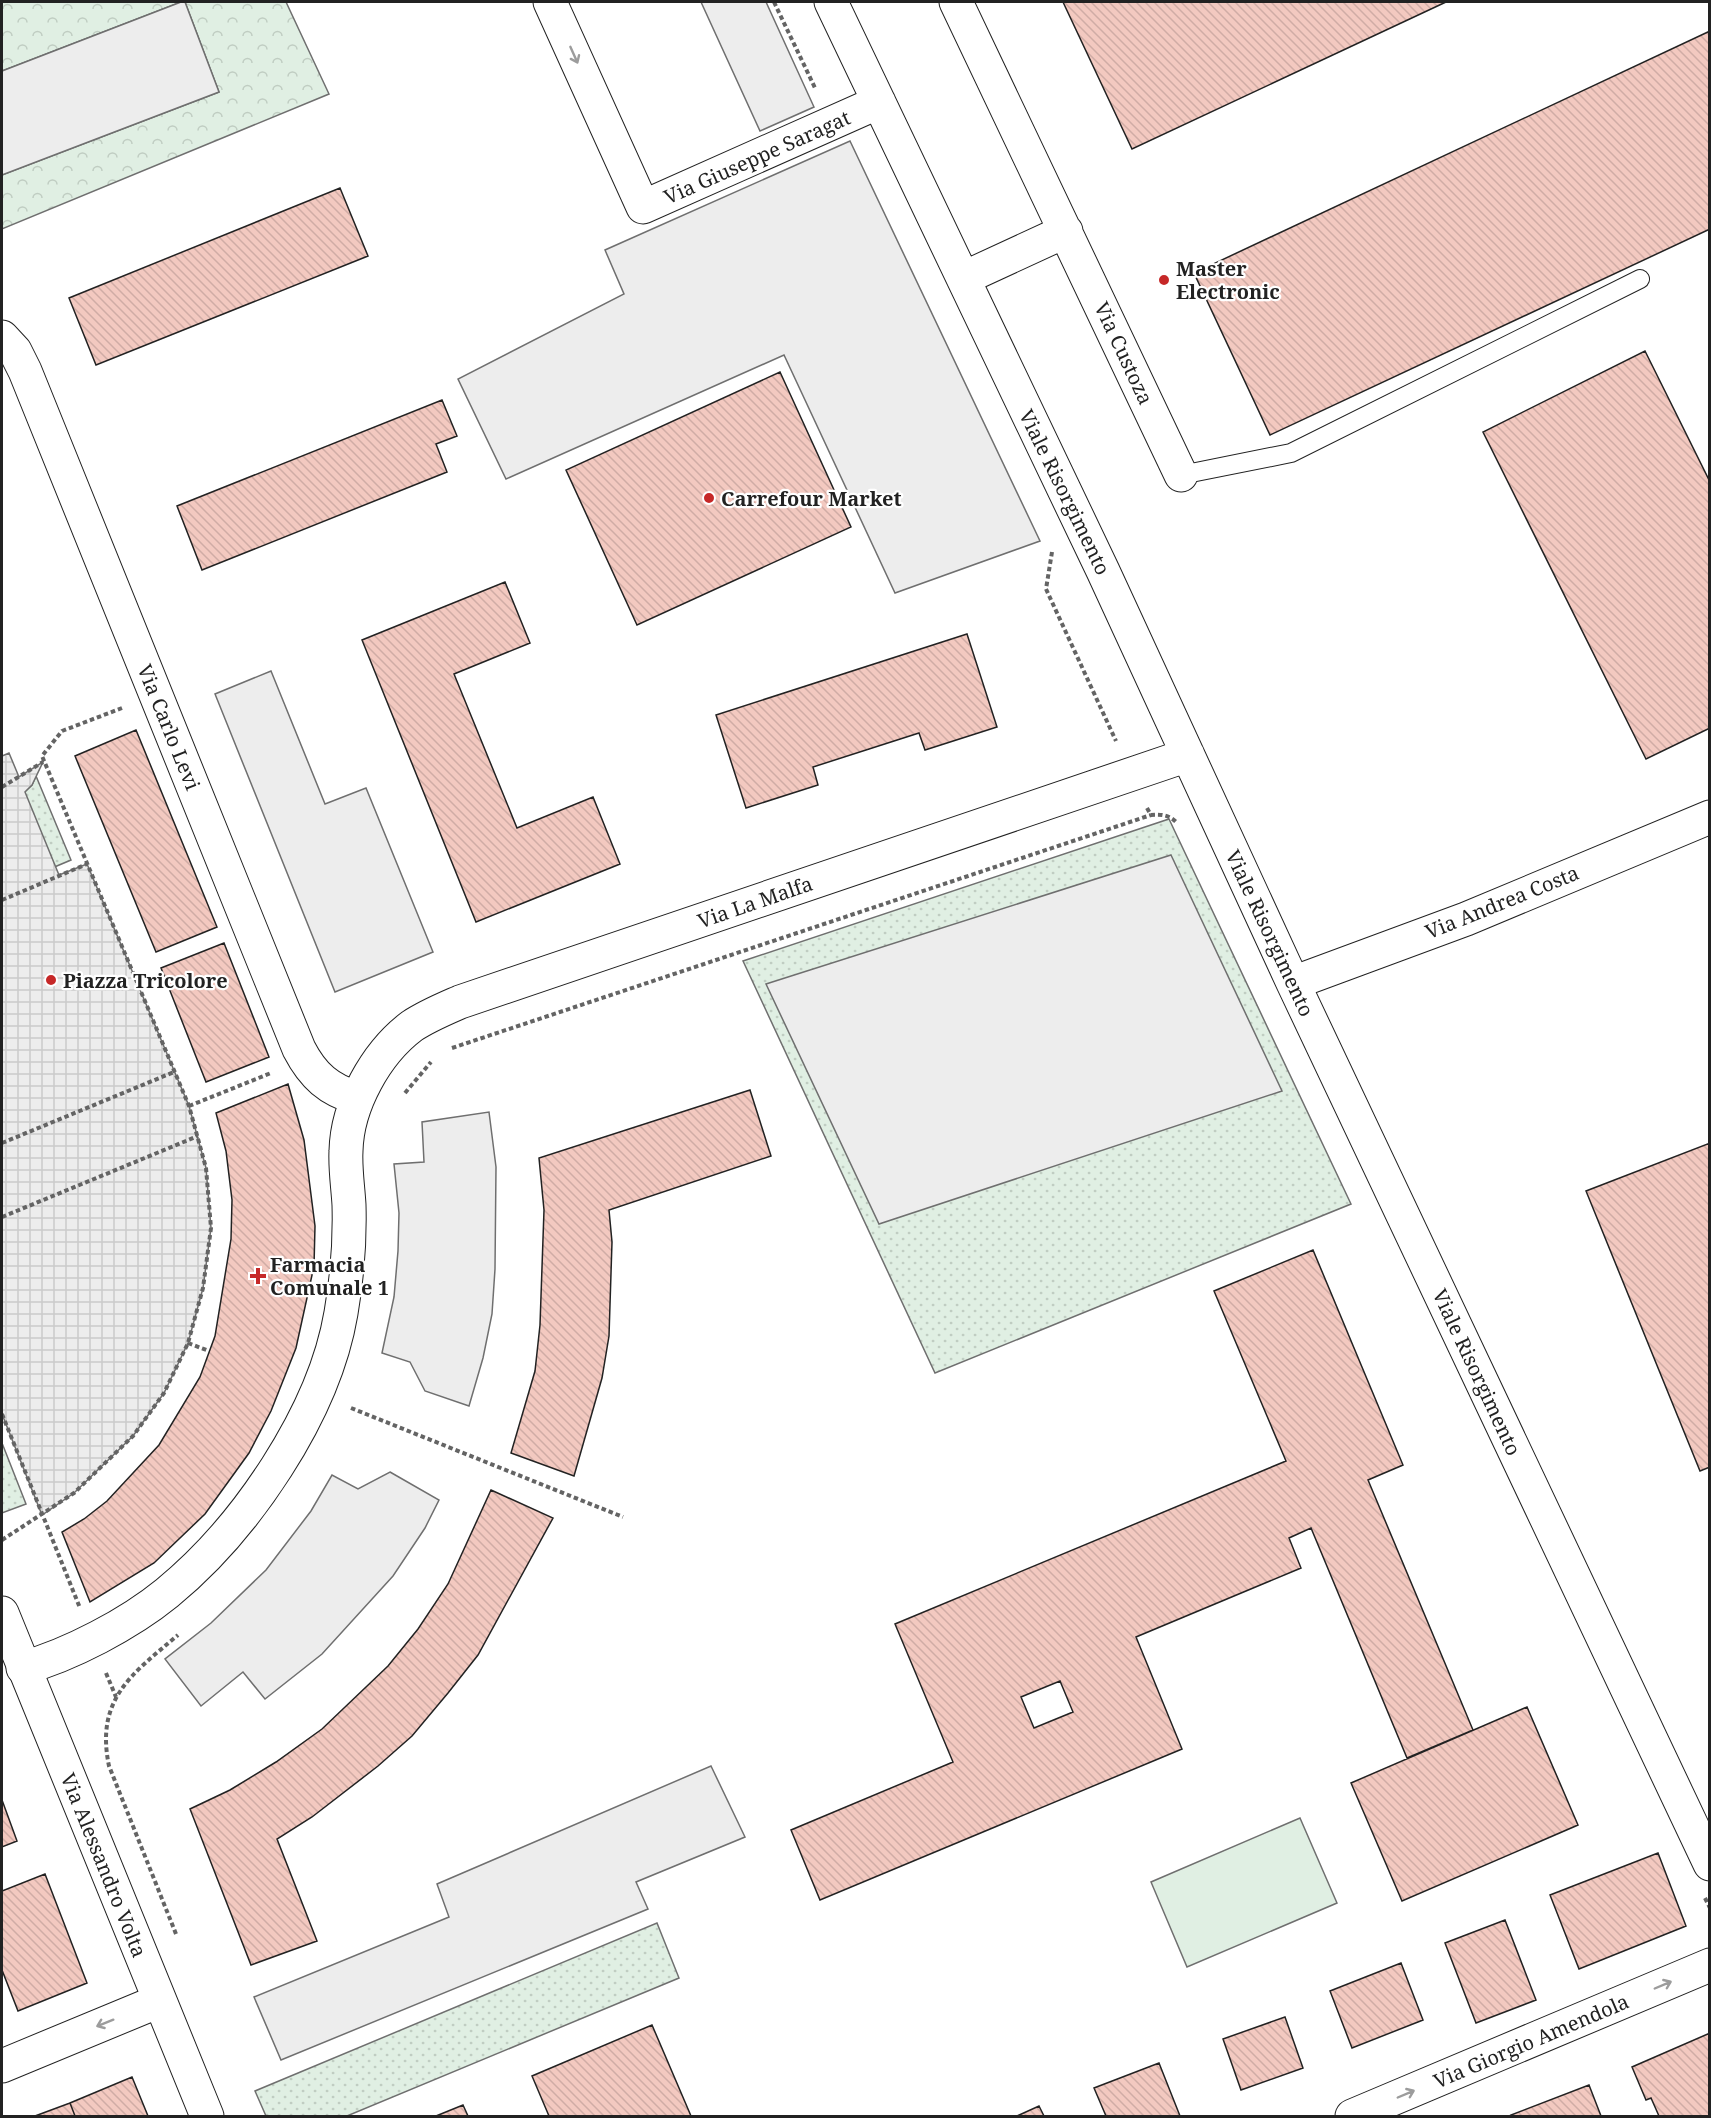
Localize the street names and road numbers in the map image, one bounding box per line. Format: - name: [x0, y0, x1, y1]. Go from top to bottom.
- street label: Via Giuseppe Saragat: [660, 104, 854, 210]
- street label: Via Custoza: [1088, 297, 1160, 409]
- street label: Viale Risorgimento: [1013, 405, 1117, 579]
- street label: Via Carlo Levi: [131, 660, 207, 794]
- street label: Viale Risorgimento: [1220, 845, 1320, 1021]
- street label: Via Andrea Costa: [1421, 859, 1583, 945]
- street label: Via La Malfa: [694, 870, 816, 934]
- street label: Viale Risorgimento: [1427, 1284, 1527, 1460]
- street label: Via Alessandro Volta: [55, 1769, 153, 1961]
- street label: Via Giorgio Amendola: [1429, 1988, 1633, 2094]

